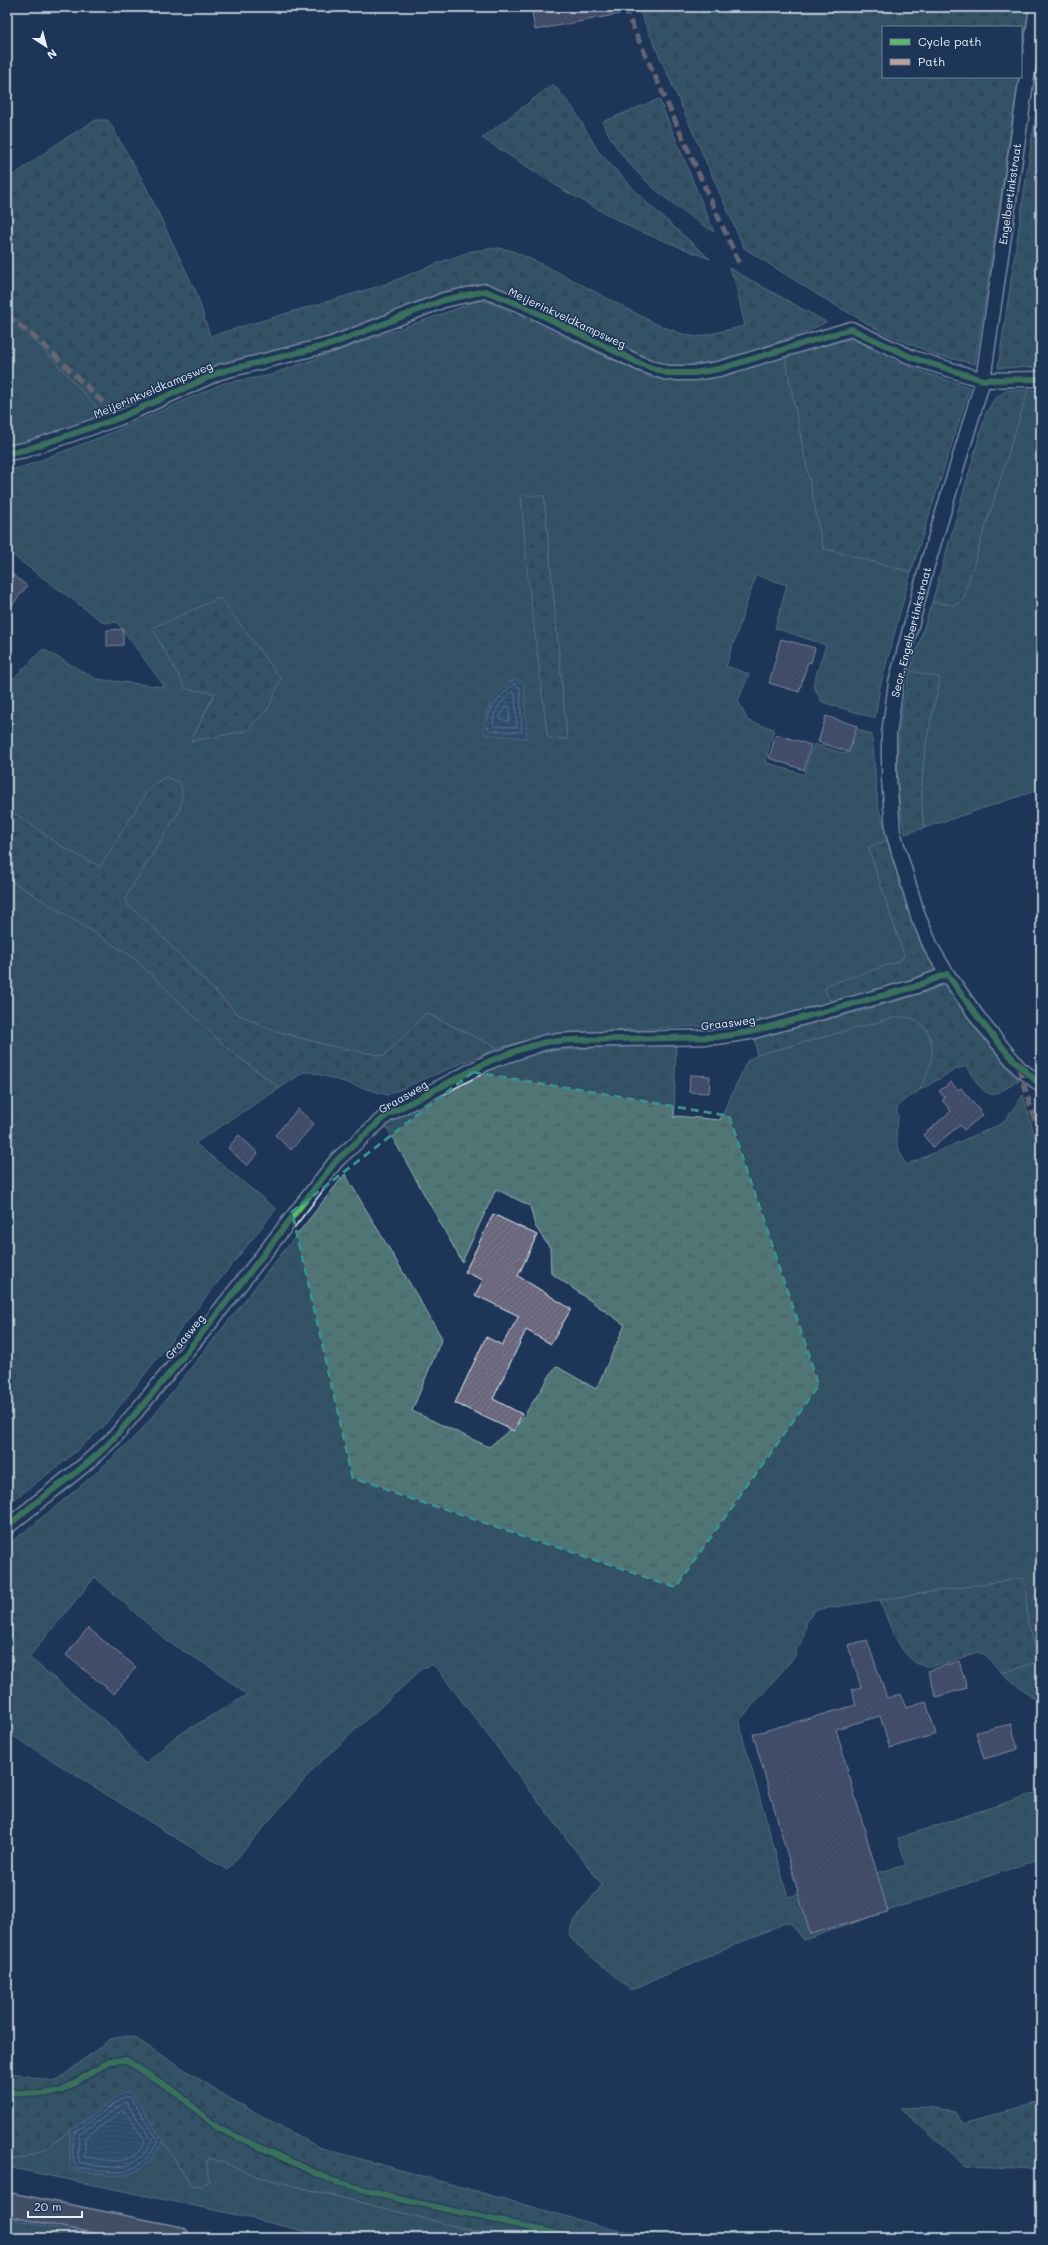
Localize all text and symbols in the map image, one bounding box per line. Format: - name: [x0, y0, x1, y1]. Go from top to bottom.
- north arrow: [26, 26, 66, 66]
- legend: [882, 26, 1022, 78]
- text: Cycle path: [918, 33, 981, 49]
- text: N: [44, 46, 60, 63]
- text: Path: [918, 53, 945, 69]
- street label: Engelbertinkstraat: [995, 142, 1024, 246]
- street label: Meijerinkveldkampsweg: [506, 284, 628, 351]
- street label: Meijerinkveldkampsweg: [91, 358, 215, 421]
- street label: Secr. Engelbertinkstraat: [887, 565, 934, 699]
- street label: Graasweg: [700, 1012, 756, 1033]
- street label: Graasweg: [375, 1076, 430, 1117]
- street label: Graasweg: [161, 1311, 208, 1362]
- scale bar: [28, 2193, 82, 2219]
- text: 20 m: [34, 2198, 62, 2214]

